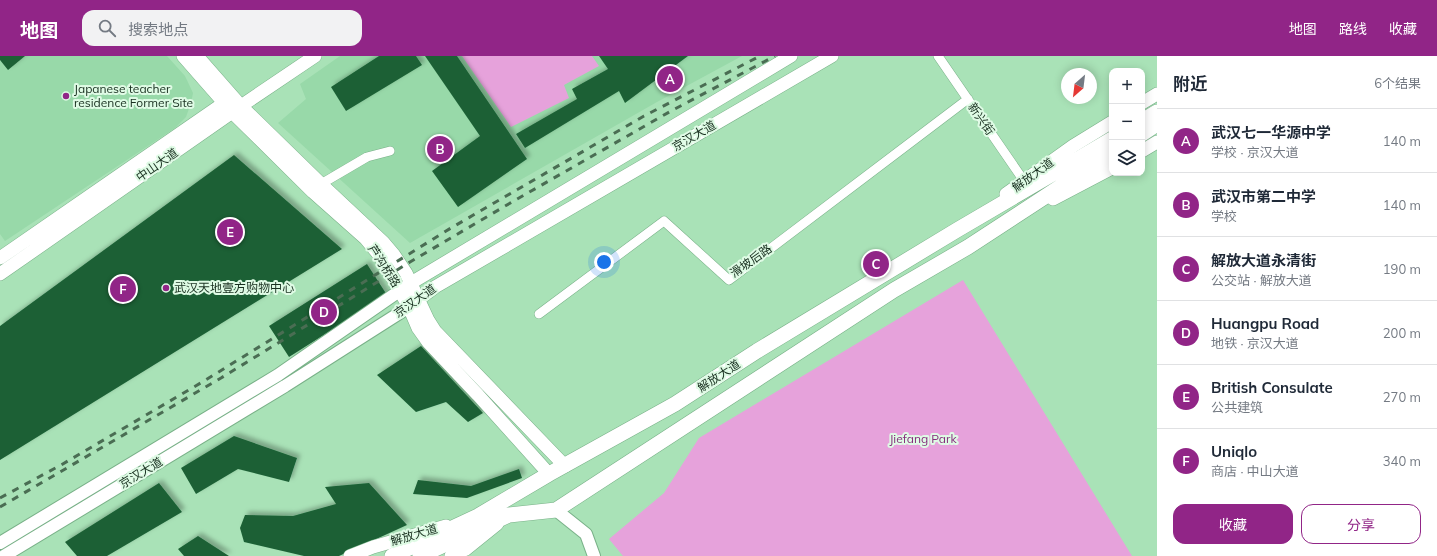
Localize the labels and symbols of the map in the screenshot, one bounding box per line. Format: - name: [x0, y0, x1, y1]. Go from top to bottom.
- pin: A: [657, 64, 683, 94]
- north arrow: [1061, 68, 1097, 104]
- place label: Japanese teacher residence Former Site: [74, 81, 193, 110]
- marker: Japanese teacher residence Former Site: [61, 91, 71, 101]
- street label: 新兴街: [965, 100, 998, 138]
- street label: 京汉大道: [669, 117, 718, 154]
- pin: B: [427, 134, 453, 164]
- street label: 中山大道: [133, 145, 181, 185]
- street label: 解放大道: [1009, 154, 1057, 195]
- pin: E: [217, 217, 243, 247]
- street label: 滑坡后路: [727, 241, 775, 281]
- street label: 芦沟桥路: [365, 242, 404, 290]
- pin: C: [863, 249, 889, 279]
- your location: [594, 252, 614, 272]
- pin: F: [110, 274, 136, 304]
- place label: 武汉天地壹方购物中心: [174, 280, 294, 295]
- street label: 京汉大道: [391, 281, 439, 321]
- marker: 武汉天地壹方购物中心: [161, 283, 171, 293]
- pin: D: [311, 297, 337, 327]
- street label: 解放大道: [695, 356, 743, 395]
- park label: Jiefang Park: [889, 431, 957, 446]
- street label: 京汉大道: [116, 454, 165, 491]
- street label: 解放大道: [389, 521, 439, 548]

